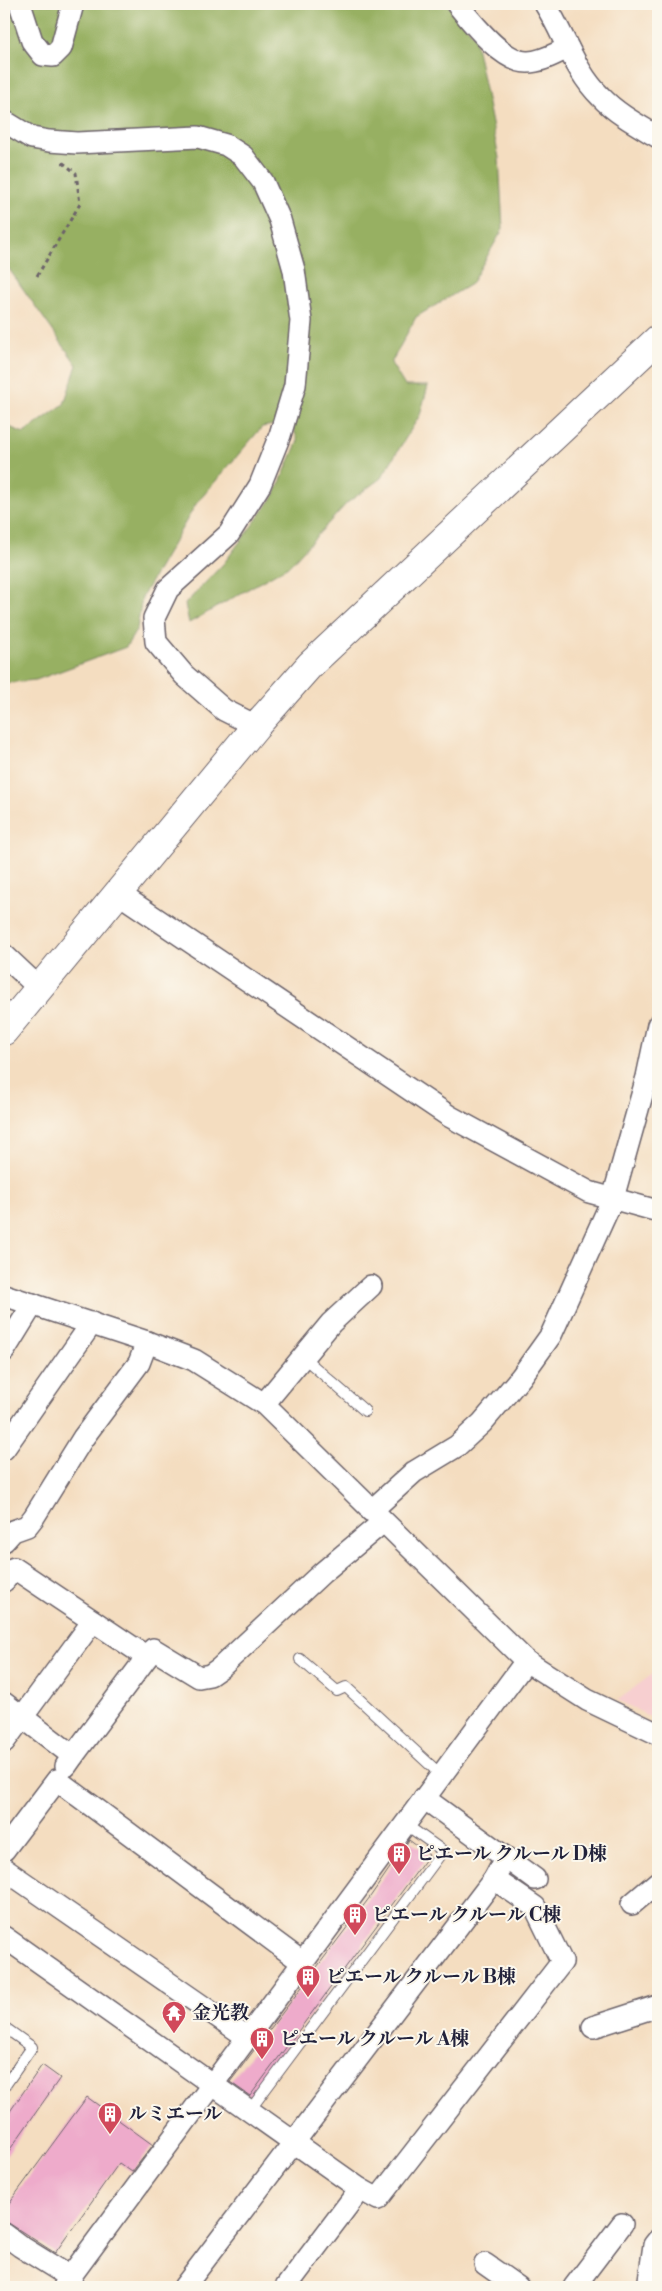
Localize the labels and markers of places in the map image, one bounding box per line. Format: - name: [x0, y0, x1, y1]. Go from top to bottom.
- building icon: ピエール クルール D棟: [386, 1841, 412, 1875]
- place label: ピエール クルール D棟: [416, 1842, 607, 1866]
- building icon: ピエール クルール C棟: [342, 1902, 368, 1936]
- place label: ピエール クルール C棟: [372, 1903, 561, 1927]
- building icon: ピエール クルール B棟: [295, 1964, 321, 1998]
- place label: ピエール クルール B棟: [326, 1965, 516, 1989]
- temple icon: 金光教: [161, 2000, 187, 2034]
- place label: 金光教: [192, 2001, 249, 2025]
- building icon: ピエール クルール A棟: [249, 2026, 275, 2060]
- place label: ピエール クルール A棟: [280, 2027, 469, 2051]
- building icon: ルミエール: [97, 2101, 123, 2135]
- place label: ルミエール: [128, 2102, 223, 2126]

